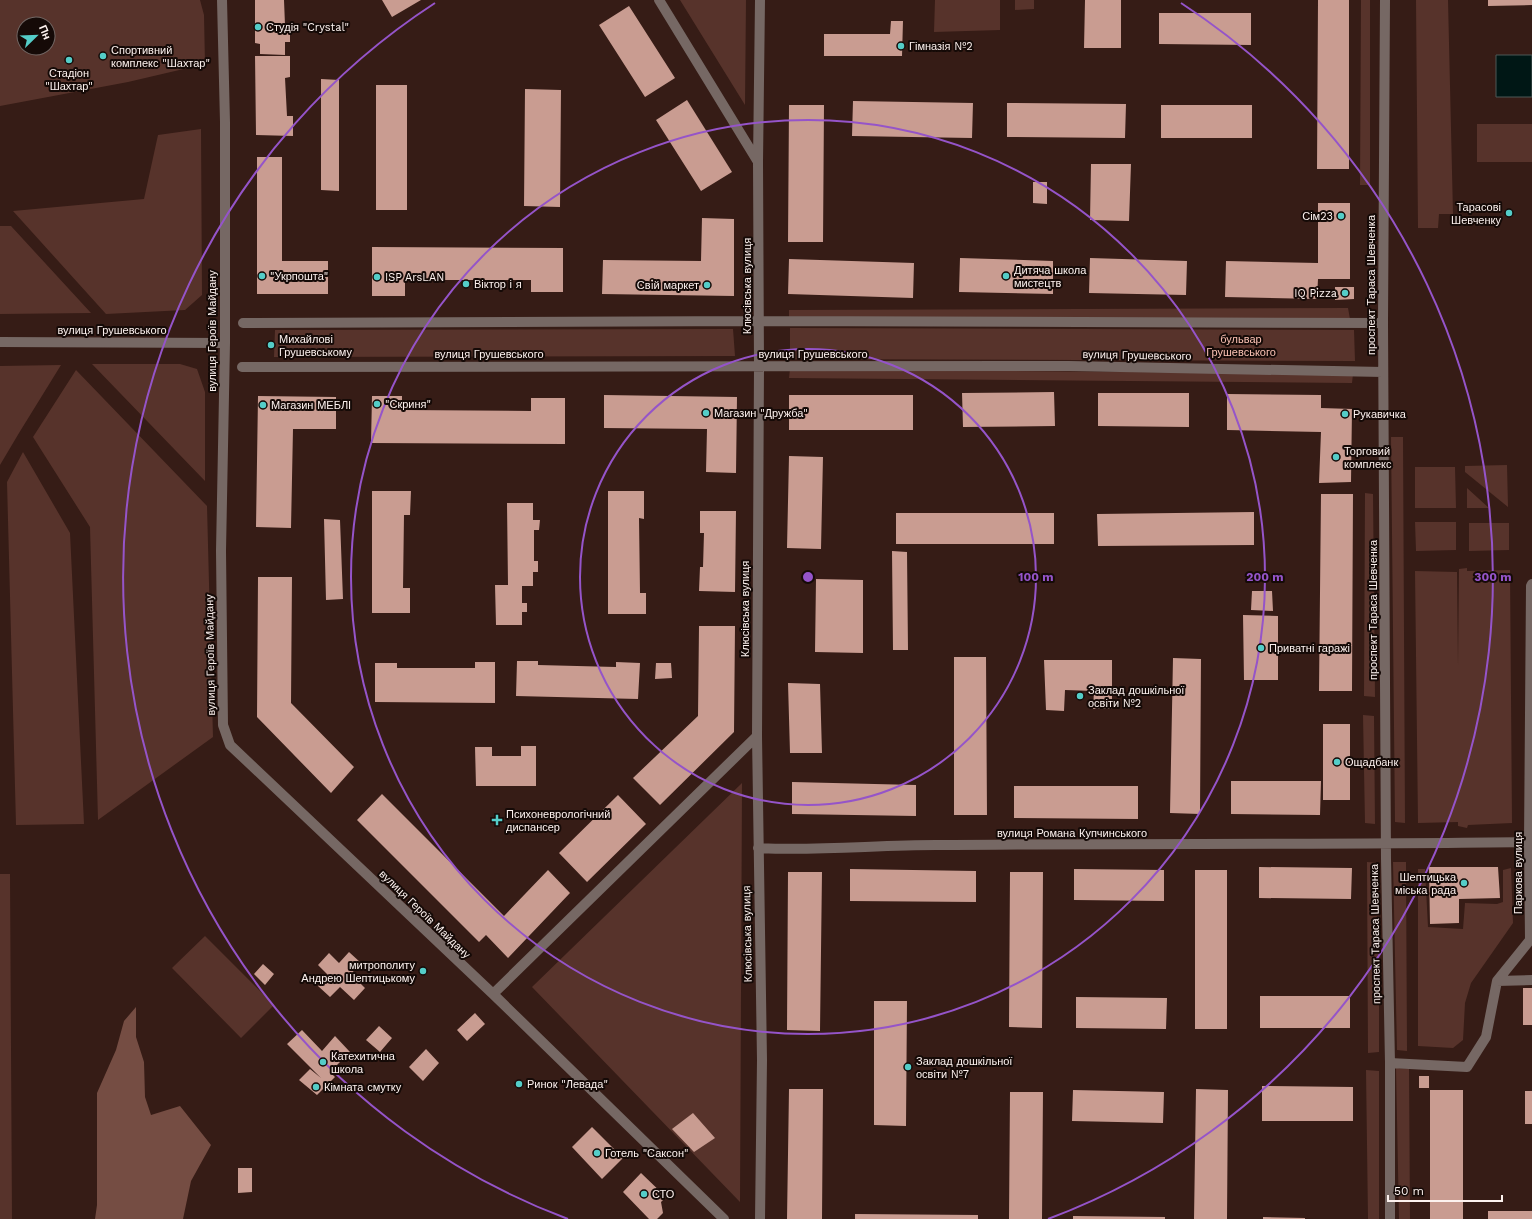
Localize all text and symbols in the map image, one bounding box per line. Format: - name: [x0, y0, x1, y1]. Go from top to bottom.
- north arrow: [16, 16, 56, 56]
- place label: Студія "Crystal": [266, 21, 349, 34]
- marker: Студія "Crystal": [253, 22, 263, 32]
- text: Пн: [36, 23, 54, 42]
- place label: Гімназія №2: [909, 40, 973, 53]
- marker: Гімназія №2: [896, 41, 906, 51]
- place label: Спортивний комплекс "Шахтар": [111, 44, 210, 70]
- marker: Спортивний комплекс "Шахтар": [98, 51, 108, 61]
- marker: Стадіон "Шахтар": [64, 55, 74, 65]
- place label: Стадіон "Шахтар": [45, 67, 93, 93]
- place label: Тарасові Шевченку: [1451, 201, 1501, 227]
- marker: Тарасові Шевченку: [1504, 208, 1514, 218]
- place label: Сім23: [1302, 210, 1333, 223]
- marker: Сім23: [1336, 211, 1346, 221]
- street label: проспект Тараса Шевченка: [1365, 214, 1378, 355]
- street label: Клюсівська вулиця: [741, 238, 754, 334]
- place label: Дитяча школа мистецтв: [1014, 264, 1087, 290]
- street label: вулиця Героїв Майдану: [206, 270, 219, 392]
- place label: "Укрпошта": [270, 270, 328, 283]
- marker: "Укрпошта": [257, 271, 267, 281]
- place label: ISP ArsLAN: [385, 271, 444, 284]
- marker: Дитяча школа мистецтв: [1001, 271, 1011, 281]
- marker: ISP ArsLAN: [372, 272, 382, 282]
- place label: Віктор і я: [474, 278, 522, 291]
- marker: Віктор і я: [461, 279, 471, 289]
- place label: Свiй маркет: [637, 279, 699, 292]
- marker: Свiй маркет: [702, 280, 712, 290]
- place label: IQ Pizza: [1294, 287, 1337, 300]
- marker: IQ Pizza: [1340, 288, 1350, 298]
- street label: вулиця Грушевського: [57, 324, 167, 337]
- place label: Михайлові Грушевському: [279, 333, 352, 359]
- park label: бульвар Грушевського: [1206, 333, 1276, 359]
- marker: Михайлові Грушевському: [266, 340, 276, 350]
- street label: вулиця Грушевського: [434, 348, 544, 361]
- street label: вулиця Грушевського: [758, 348, 868, 361]
- street label: вулиця Грушевського: [1082, 348, 1192, 363]
- place label: "Скриня": [385, 398, 431, 411]
- place label: Магазин МЕБЛІ: [271, 399, 351, 412]
- marker: "Скриня": [372, 399, 382, 409]
- marker: Магазин МЕБЛІ: [258, 400, 268, 410]
- place label: Магазин "Дружба": [714, 407, 808, 420]
- marker: Магазин "Дружба": [701, 408, 711, 418]
- place label: Рукавичка: [1353, 408, 1407, 421]
- marker: Рукавичка: [1340, 409, 1350, 419]
- place label: Торговий комплекс: [1344, 445, 1392, 471]
- marker: Торговий комплекс: [1331, 452, 1341, 462]
- street label: проспект Тараса Шевченка: [1367, 539, 1380, 680]
- street label: Клюсівська вулиця: [739, 561, 752, 657]
- centre of rings: [801, 570, 815, 584]
- text: 100 m: [1018, 570, 1054, 584]
- text: 200 m: [1246, 570, 1284, 584]
- text: 300 m: [1474, 570, 1512, 584]
- street label: вулиця Героїв Майдану: [203, 594, 218, 716]
- place label: Приватні гаражі: [1269, 642, 1350, 655]
- marker: Приватні гаражі: [1256, 643, 1266, 653]
- place label: Заклад дошкільної освіти №2: [1088, 684, 1184, 710]
- marker: Заклад дошкільної освіти №2: [1075, 691, 1085, 701]
- place label: Ощадбанк: [1345, 756, 1398, 769]
- marker: Ощадбанк: [1332, 757, 1342, 767]
- place label: Психоневрологічний диспансер: [506, 808, 610, 834]
- marker: Психоневрологічний диспансер: [491, 814, 503, 826]
- street label: вулиця Романа Купчинського: [997, 827, 1147, 840]
- street label: Паркова вулиця: [1512, 832, 1525, 914]
- street label: проспект Тараса Шевченка: [1368, 863, 1383, 1004]
- street label: вулиця Героїв Майдану: [376, 868, 473, 962]
- place label: Шептицька міська рада: [1395, 871, 1457, 897]
- marker: Шептицька міська рада: [1459, 878, 1469, 888]
- street label: Клюсівська вулиця: [740, 886, 755, 982]
- place label: митрополиту Андрею Шептицькому: [301, 959, 415, 985]
- marker: митрополиту Андрею Шептицькому: [418, 966, 428, 976]
- place label: Катехитична школа: [331, 1050, 396, 1076]
- place label: Заклад дошкільної освіти №7: [916, 1055, 1012, 1081]
- marker: Катехитична школа: [318, 1057, 328, 1067]
- marker: Заклад дошкільної освіти №7: [903, 1062, 913, 1072]
- place label: Ринок "Левада": [527, 1078, 608, 1091]
- marker: Ринок "Левада": [514, 1079, 524, 1089]
- place label: Кімната смутку: [324, 1081, 402, 1094]
- marker: Кімната смутку: [311, 1082, 321, 1092]
- place label: Готель "Саксон": [605, 1147, 688, 1160]
- marker: Готель "Саксон": [592, 1148, 602, 1158]
- scale bar: [1388, 1177, 1502, 1203]
- text: 50 m: [1394, 1184, 1424, 1198]
- place label: СТО: [652, 1188, 675, 1201]
- marker: СТО: [639, 1189, 649, 1199]

